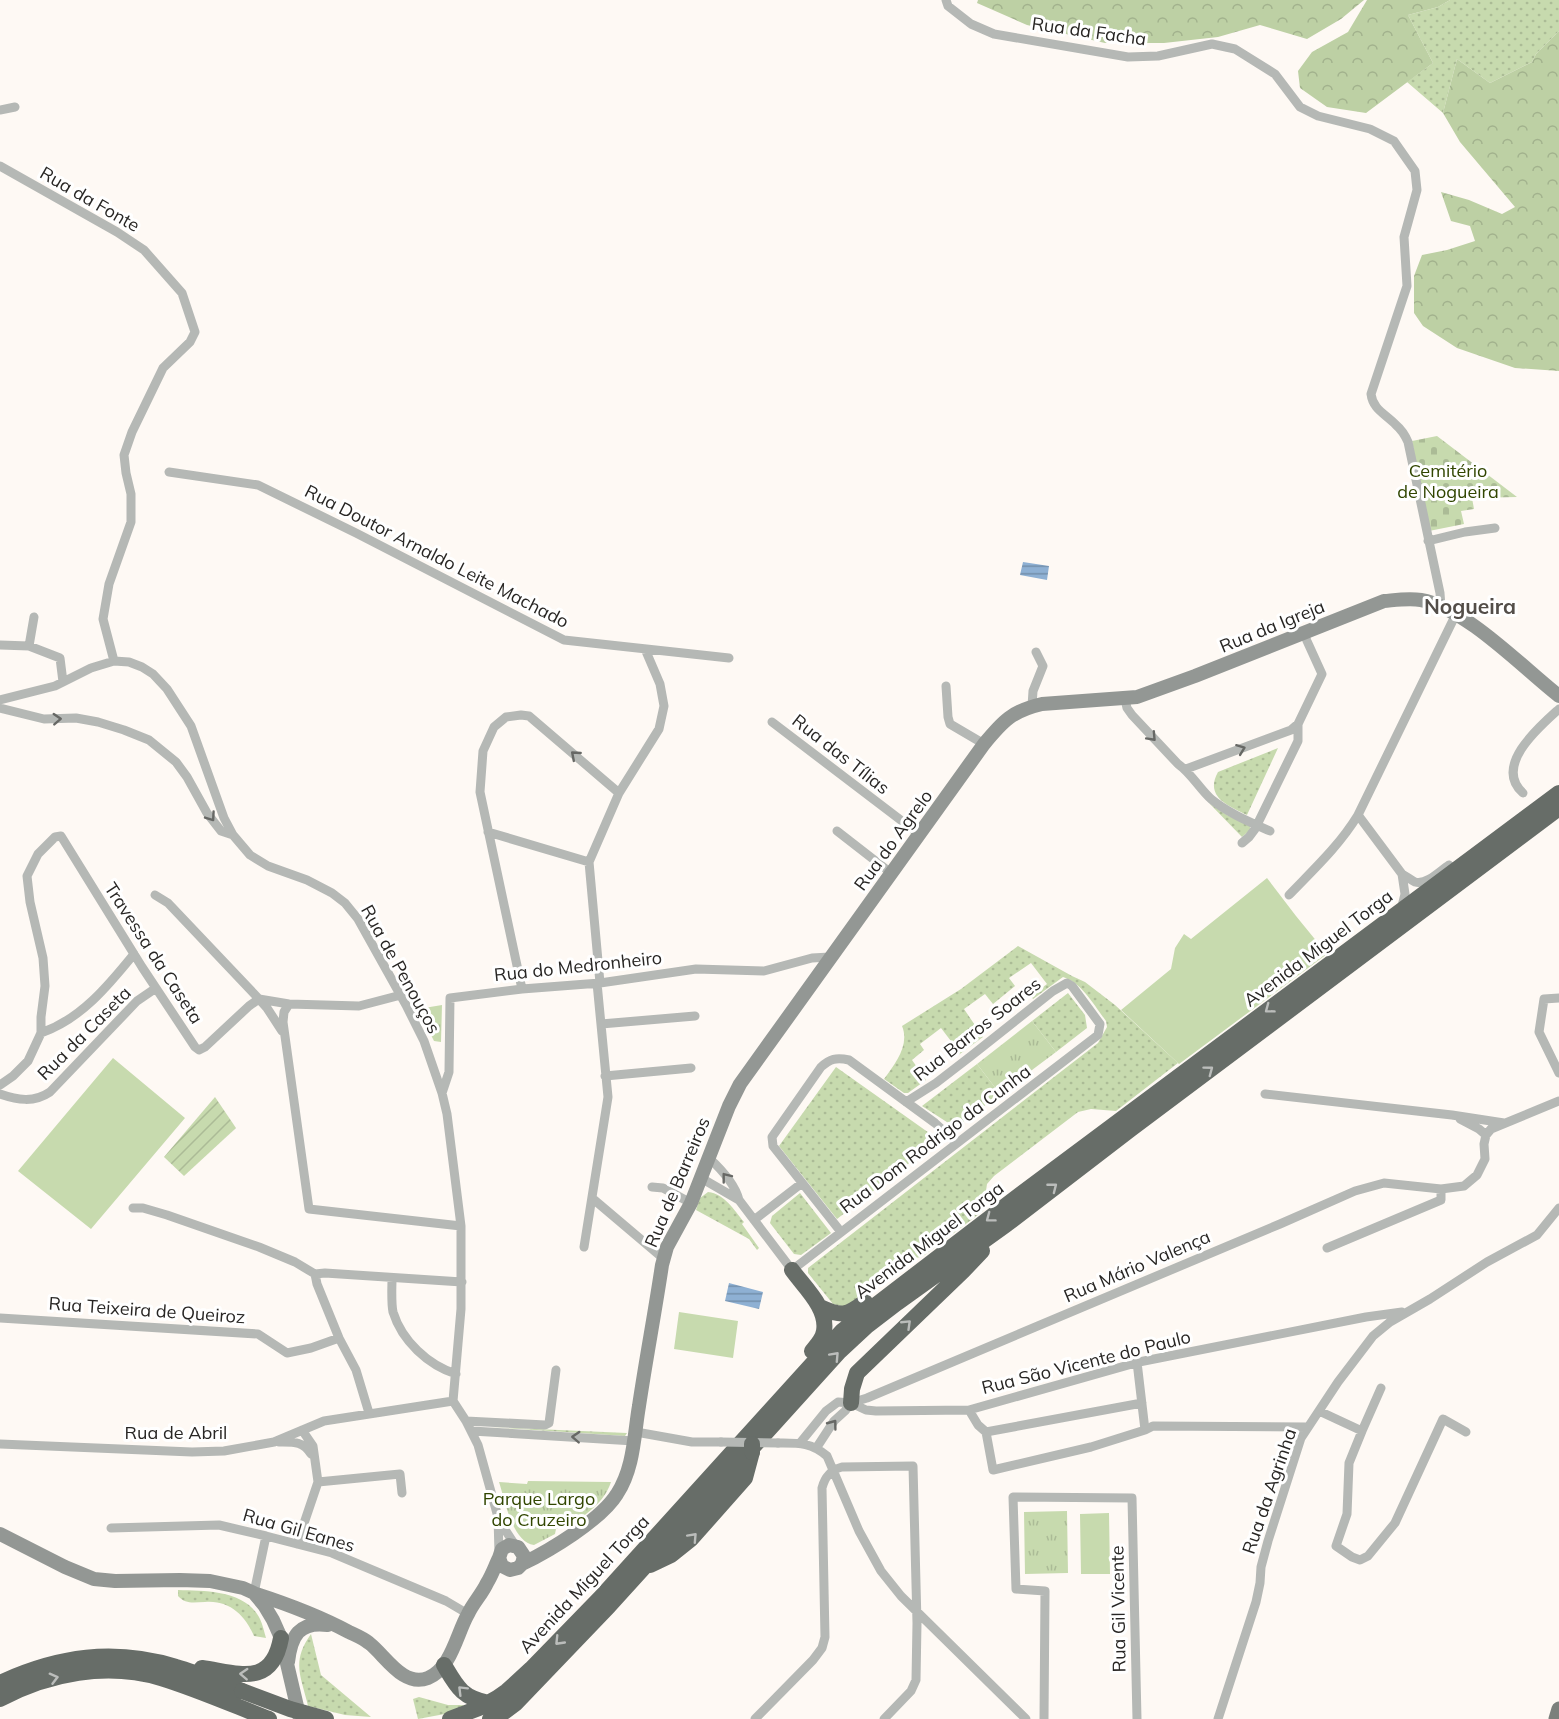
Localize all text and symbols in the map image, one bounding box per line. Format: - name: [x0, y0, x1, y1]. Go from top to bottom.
- street label: Rua da Facha: [1030, 12, 1148, 50]
- street label: Rua da Fonte: [36, 161, 144, 237]
- park label: Cemitério de Nogueira: [1397, 459, 1499, 503]
- street label: Rua Doutor Arnaldo Leite Machado: [301, 479, 573, 633]
- district label: Nogueira: [1424, 593, 1516, 619]
- street label: Rua da Igreja: [1216, 594, 1328, 658]
- street label: Rua das Tílias: [788, 709, 894, 799]
- one-way arrow: [53, 712, 62, 725]
- one-way arrow: [1145, 730, 1156, 740]
- one-way arrow: [1235, 744, 1246, 756]
- one-way arrow: [571, 751, 582, 762]
- street label: Rua do Agrelo: [849, 785, 937, 895]
- one-way arrow: [203, 810, 214, 821]
- street label: Travessa da Caseta: [100, 878, 208, 1028]
- street label: Avenida Miguel Torga: [1239, 884, 1397, 1012]
- street label: Rua de Penouços: [356, 900, 446, 1038]
- street label: Rua do Medronheiro: [493, 946, 663, 986]
- street label: Rua Barros Soares: [909, 972, 1045, 1086]
- street label: Rua da Caseta: [32, 981, 136, 1085]
- one-way arrow: [1264, 1002, 1275, 1013]
- street label: Rua Dom Rodrigo da Cunha: [835, 1060, 1035, 1218]
- one-way arrow: [1202, 1066, 1213, 1077]
- street label: Rua de Barreiros: [639, 1113, 715, 1251]
- one-way arrow: [723, 1173, 734, 1184]
- street label: Avenida Miguel Torga: [850, 1176, 1008, 1304]
- one-way arrow: [1046, 1184, 1057, 1195]
- one-way arrow: [986, 1210, 997, 1221]
- street label: Rua Mário Valença: [1060, 1225, 1214, 1307]
- street label: Rua Teixeira de Queiroz: [48, 1292, 246, 1328]
- one-way arrow: [900, 1321, 911, 1332]
- street label: Rua São Vicente do Paulo: [979, 1325, 1193, 1399]
- one-way arrow: [828, 1353, 839, 1363]
- one-way arrow: [826, 1419, 837, 1430]
- street label: Rua de Abril: [125, 1421, 227, 1444]
- street label: Rua da Agrinha: [1237, 1425, 1301, 1557]
- one-way arrow: [571, 1431, 580, 1444]
- park label: Parque Largo do Cruzeiro: [483, 1487, 595, 1531]
- street label: Rua Gil Eanes: [240, 1503, 358, 1557]
- street label: Avenida Miguel Torga: [514, 1510, 654, 1658]
- one-way arrow: [685, 1533, 696, 1544]
- street label: Rua Gil Vicente: [1105, 1545, 1131, 1673]
- one-way arrow: [555, 1633, 566, 1644]
- one-way arrow: [239, 1667, 248, 1680]
- one-way arrow: [48, 1673, 59, 1685]
- one-way arrow: [458, 1686, 468, 1697]

